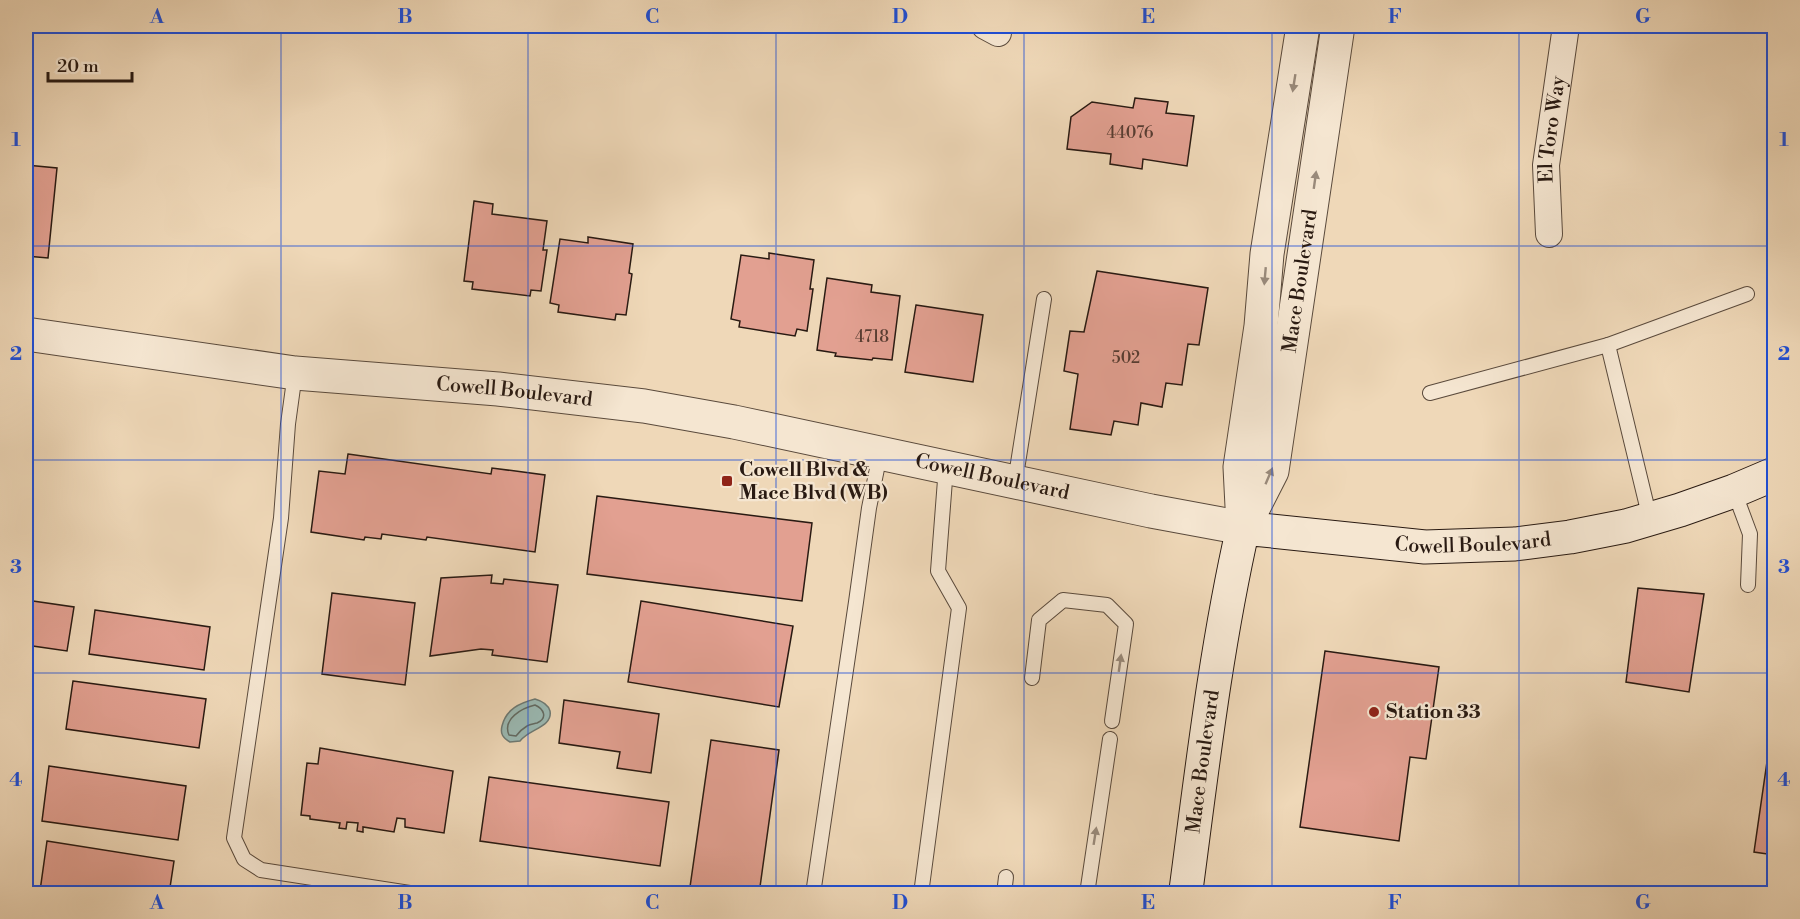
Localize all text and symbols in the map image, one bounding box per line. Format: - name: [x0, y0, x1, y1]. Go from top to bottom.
- text: A: [149, 5, 165, 30]
- text: B: [397, 5, 413, 30]
- text: C: [645, 5, 659, 30]
- text: D: [892, 5, 908, 30]
- text: E: [1141, 5, 1155, 30]
- text: F: [1388, 5, 1402, 30]
- text: G: [1635, 5, 1651, 30]
- scale bar: [48, 45, 132, 83]
- text: 20 m: [57, 55, 99, 78]
- one-way arrow: [1289, 74, 1298, 93]
- street label: El Toro Way: [1533, 74, 1571, 183]
- house number: 44076: [1106, 123, 1154, 143]
- text: 1: [11, 128, 21, 153]
- text: 1: [1779, 128, 1789, 153]
- one-way arrow: [1311, 170, 1320, 189]
- street label: Mace Boulevard: [1277, 207, 1323, 354]
- one-way arrow: [1260, 267, 1270, 286]
- house number: 4718: [855, 327, 889, 347]
- text: 2: [10, 342, 22, 367]
- text: 2: [1778, 342, 1790, 367]
- house number: 502: [1112, 348, 1140, 368]
- street label: Cowell Boulevard: [435, 372, 594, 412]
- street label: Cowell Boulevard: [913, 449, 1072, 506]
- place label: Cowell Blvd & Mace Blvd (WB): [739, 458, 888, 506]
- one-way arrow: [1264, 466, 1274, 484]
- marker: Cowell Blvd & Mace Blvd (WB): [720, 474, 734, 488]
- street label: Cowell Boulevard: [1393, 527, 1553, 560]
- text: 3: [10, 555, 22, 580]
- text: 3: [1778, 555, 1790, 580]
- one-way arrow: [1116, 653, 1125, 672]
- street label: Mace Boulevard: [1181, 687, 1226, 835]
- place label: Station 33: [1386, 700, 1481, 725]
- marker: Station 33: [1367, 705, 1381, 719]
- text: 4: [9, 768, 23, 793]
- text: 4: [1777, 768, 1791, 793]
- one-way arrow: [1091, 826, 1100, 845]
- text: A: [149, 891, 165, 916]
- text: B: [397, 891, 413, 916]
- text: C: [645, 891, 659, 916]
- text: D: [892, 891, 908, 916]
- text: E: [1141, 891, 1155, 916]
- text: F: [1388, 891, 1402, 916]
- text: G: [1635, 891, 1651, 916]

